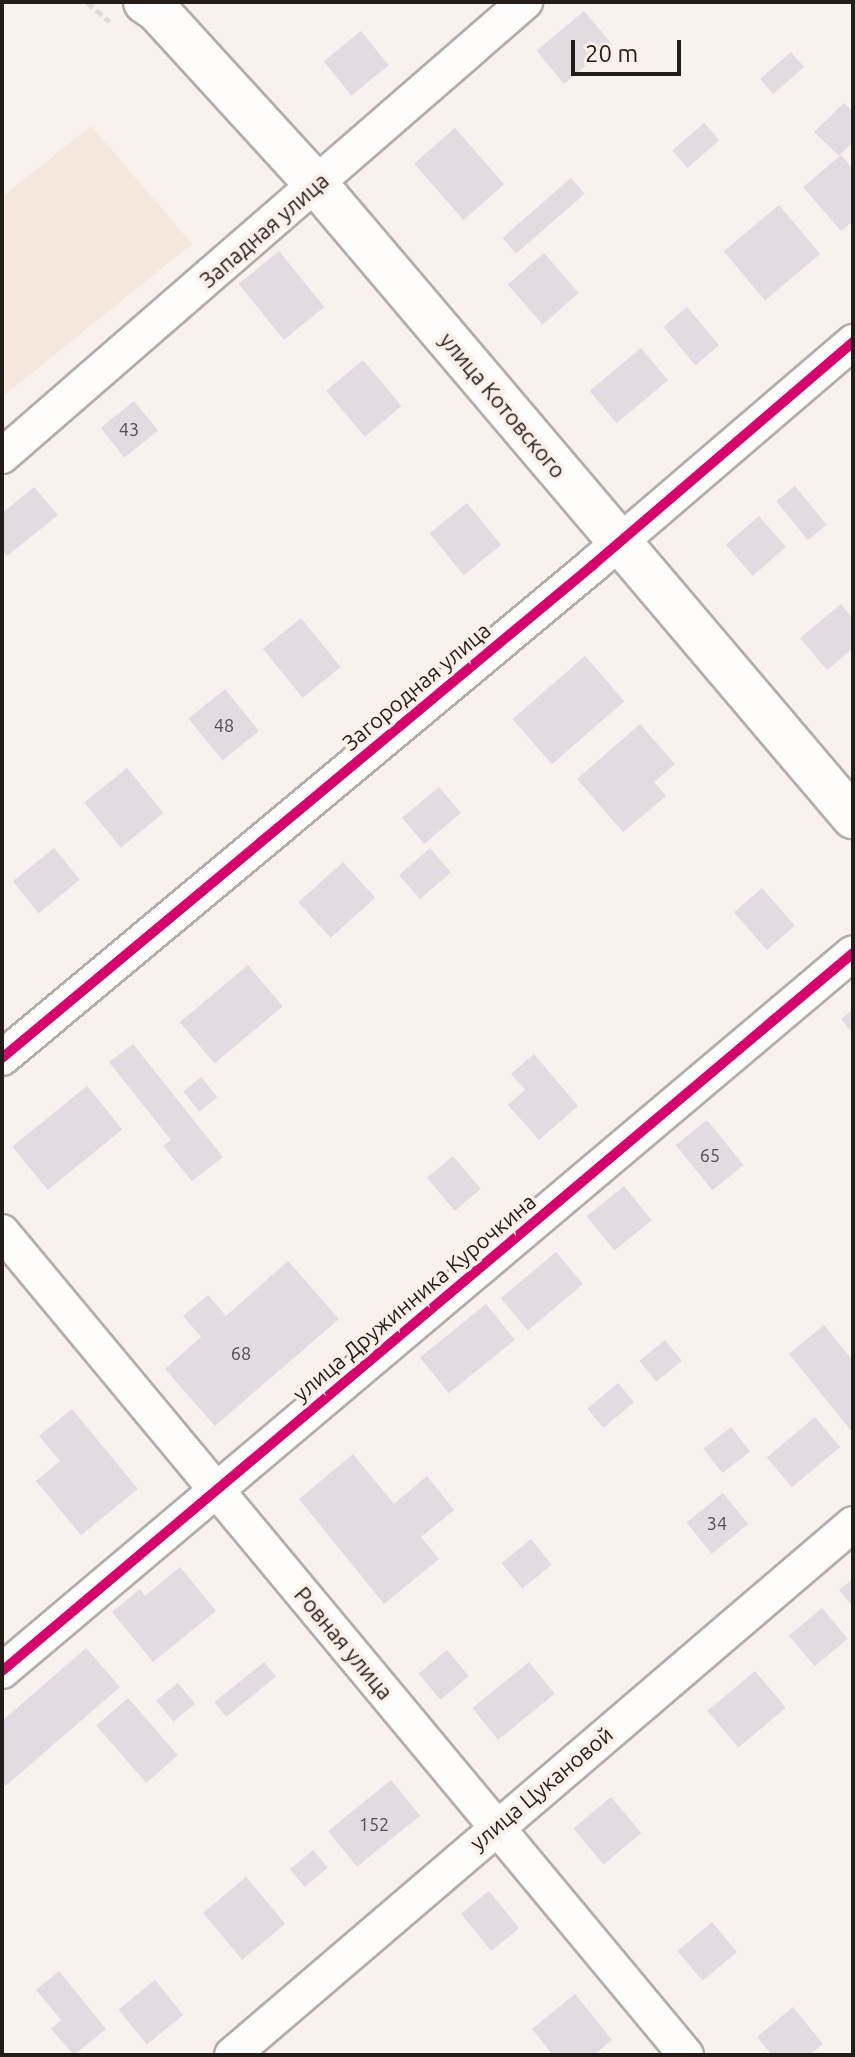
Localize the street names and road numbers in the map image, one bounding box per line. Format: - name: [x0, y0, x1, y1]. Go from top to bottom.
- street label: Западная улица: [194, 167, 334, 293]
- street label: улица Котовского: [434, 327, 572, 483]
- street label: Загородная улица: [337, 616, 495, 756]
- street label: улица Дружинника Курочкина: [287, 1188, 541, 1406]
- street label: Ровная улица: [289, 1581, 399, 1705]
- street label: улица Цукановой: [464, 1721, 618, 1855]

